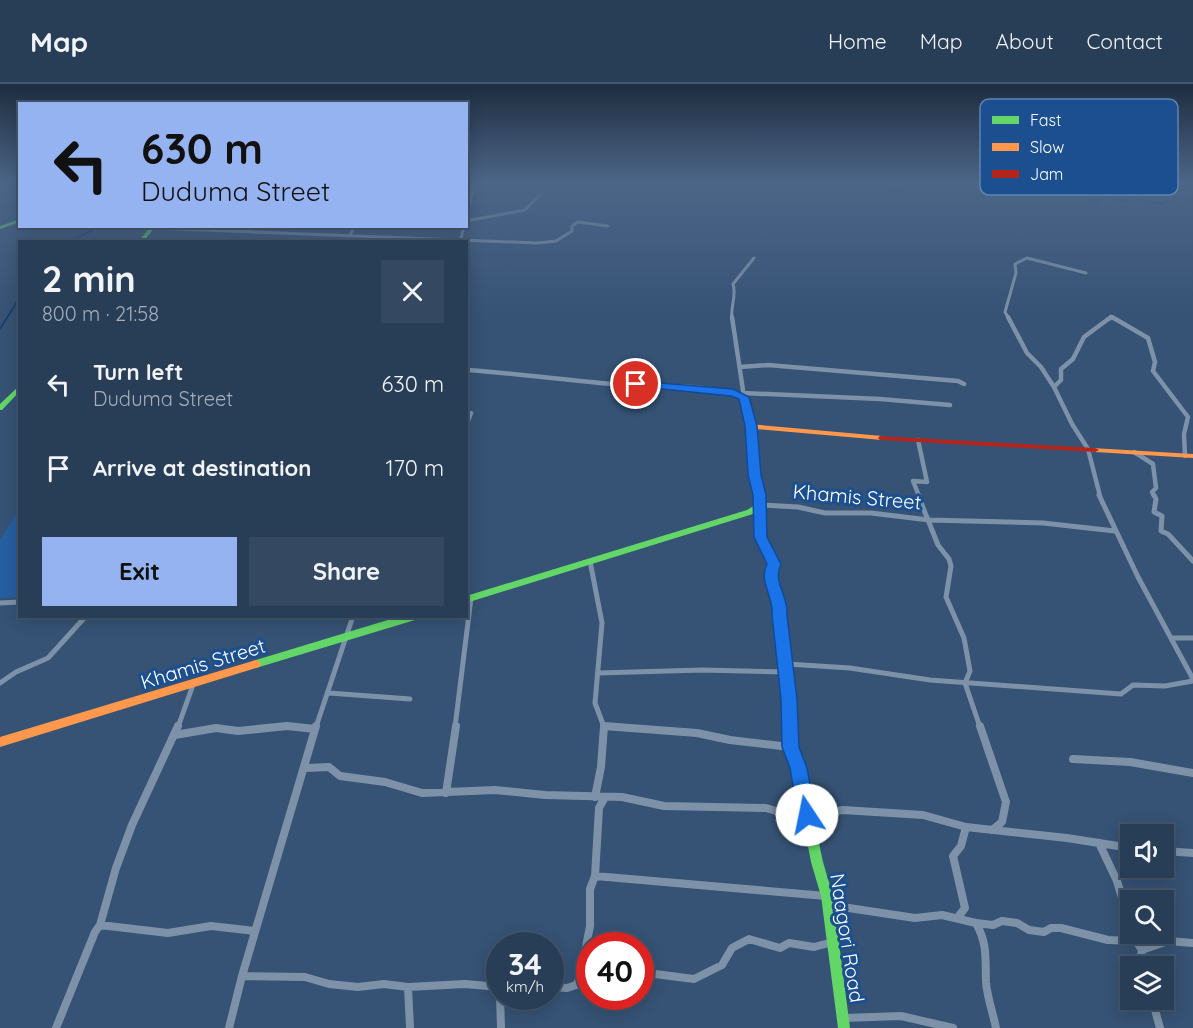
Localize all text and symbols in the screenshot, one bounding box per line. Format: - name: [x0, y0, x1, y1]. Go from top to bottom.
- text: Map: [30, 24, 88, 59]
- text: Home: [828, 28, 887, 54]
- text: Map: [920, 28, 963, 54]
- text: About: [996, 28, 1054, 54]
- text: Contact: [1087, 28, 1163, 54]
- legend: [980, 99, 1178, 195]
- text: Fast: [1030, 110, 1061, 130]
- text: 630 m: [141, 122, 263, 175]
- icon: left: [42, 126, 120, 204]
- text: Slow: [1030, 137, 1064, 157]
- text: Jam: [1030, 164, 1063, 184]
- text: Duduma Street: [141, 174, 330, 208]
- text: 2 min: [42, 256, 136, 301]
- button: close: [381, 260, 444, 323]
- text: 800 m · 21:58: [42, 301, 159, 326]
- text: Turn left: [93, 358, 183, 386]
- pin: [610, 358, 661, 409]
- icon: arrive: [619, 367, 652, 400]
- icon: left: [42, 368, 75, 401]
- text: 630 m: [381, 370, 444, 398]
- text: Duduma Street: [93, 386, 233, 411]
- icon: arrive: [42, 452, 75, 485]
- text: Arrive at destination: [93, 454, 311, 482]
- text: 170 m: [385, 454, 444, 482]
- street label: Khamis Street: [792, 478, 923, 515]
- button: Exit: [42, 537, 237, 606]
- button: Share: [249, 537, 444, 606]
- street label: Khamis Street: [138, 633, 268, 694]
- position arrow: [775, 783, 839, 847]
- map controls: [1120, 824, 1174, 1010]
- button: sound: [1120, 824, 1174, 878]
- street label: Naagori Road: [825, 872, 870, 1004]
- button: search: [1120, 890, 1174, 944]
- speed limit sign: 40: [576, 932, 654, 1010]
- text: 34: [508, 945, 542, 983]
- button: layers: [1120, 956, 1174, 1010]
- text: km/h: [506, 977, 544, 996]

